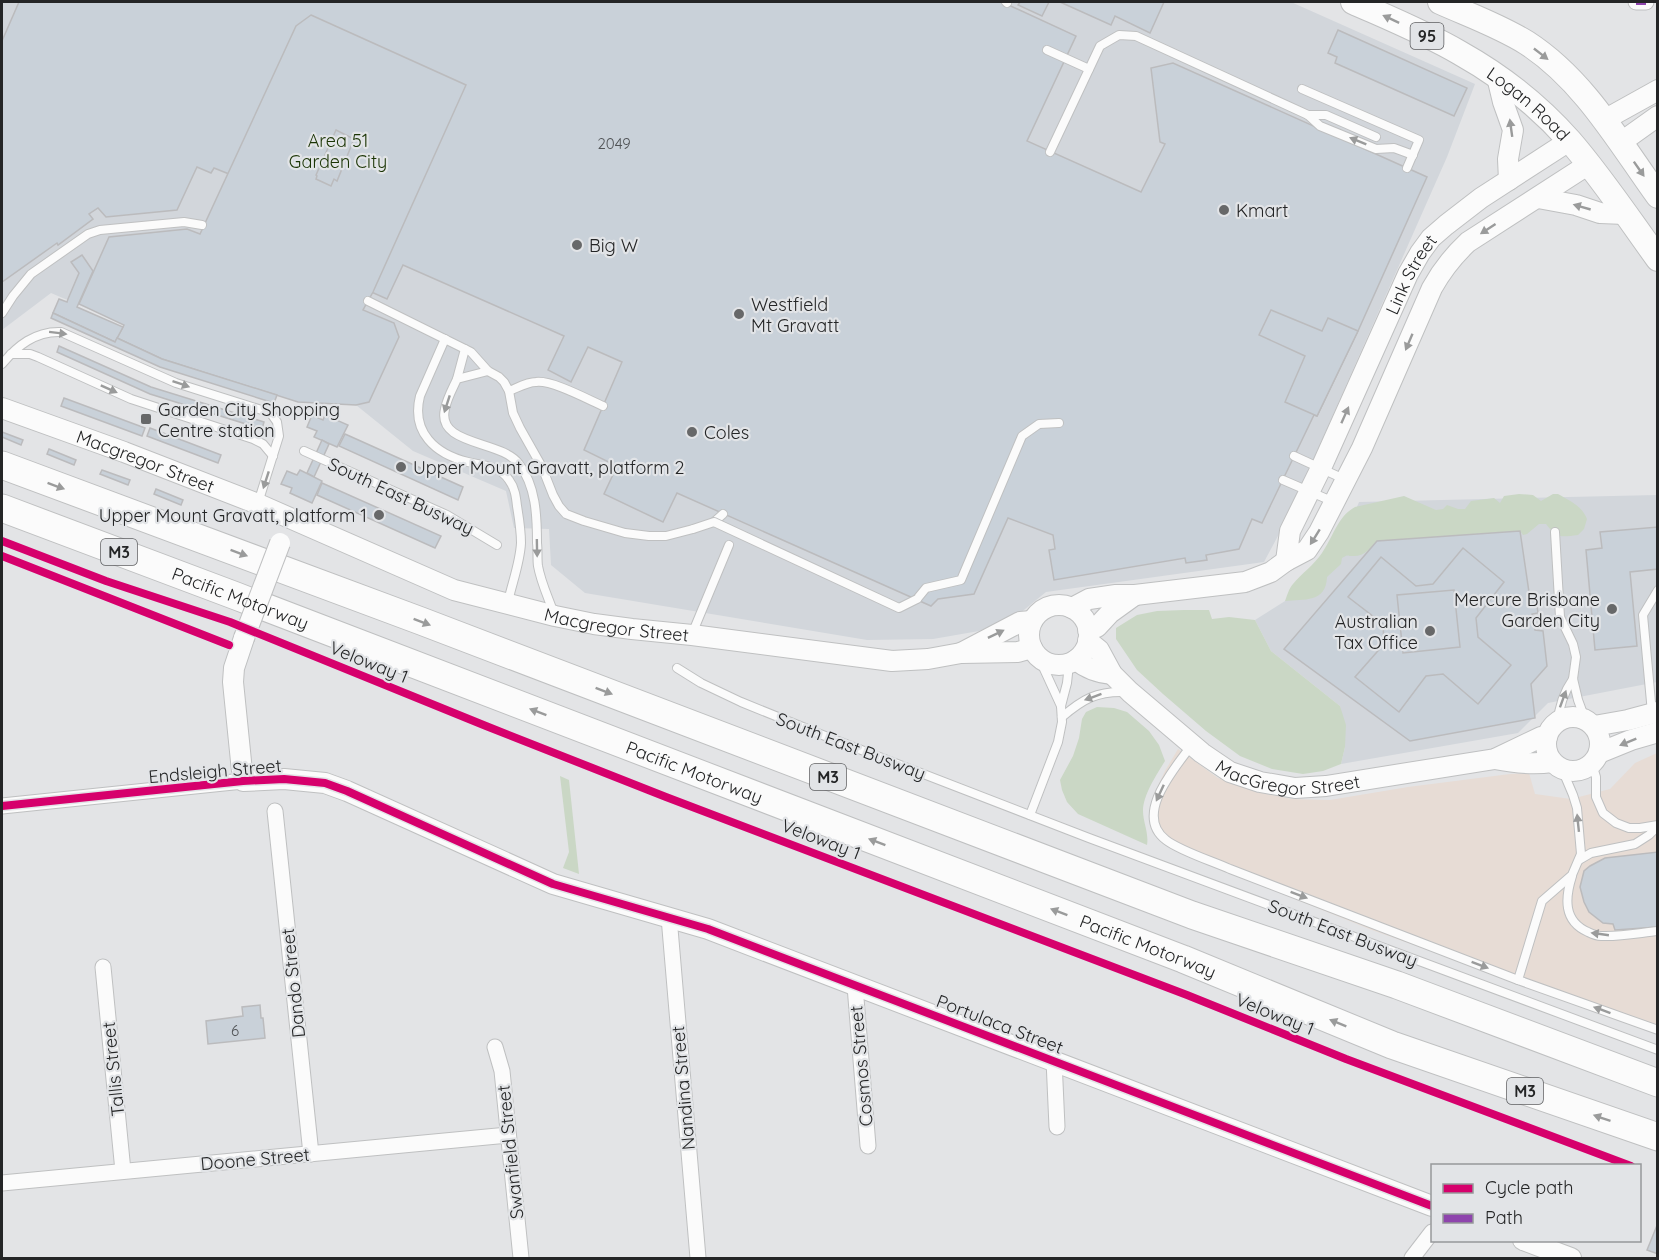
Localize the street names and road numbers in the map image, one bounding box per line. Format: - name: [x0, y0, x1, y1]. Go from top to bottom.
- road number: 95: [1410, 23, 1444, 49]
- street label: Logan Road: [1483, 61, 1575, 145]
- street label: Link Street: [1380, 230, 1441, 318]
- street label: Macgregor Street: [73, 424, 218, 498]
- street label: South East Busway: [324, 452, 478, 540]
- road number: M3: [101, 539, 137, 565]
- street label: Pacific Motorway: [169, 562, 312, 634]
- street label: Macgregor Street: [542, 602, 690, 646]
- street label: Veloway 1: [326, 636, 412, 688]
- street label: South East Busway: [773, 707, 929, 785]
- street label: Pacific Motorway: [623, 735, 766, 808]
- street label: Endsleigh Street: [147, 754, 283, 788]
- street label: MacGregor Street: [1211, 754, 1362, 800]
- road number: M3: [810, 764, 846, 790]
- street label: Veloway 1: [778, 813, 864, 865]
- street label: South East Busway: [1265, 894, 1421, 972]
- street label: Pacific Motorway: [1077, 909, 1220, 983]
- street label: Dando Street: [276, 927, 310, 1039]
- street label: Veloway 1: [1232, 988, 1318, 1040]
- street label: Portulaca Street: [933, 989, 1067, 1059]
- street label: Cosmos Street: [844, 1005, 878, 1127]
- street label: Tallis Street: [97, 1021, 129, 1117]
- street label: Nandina Street: [666, 1025, 700, 1151]
- road number: M3: [1507, 1078, 1543, 1104]
- street label: Swanfield Street: [492, 1084, 528, 1220]
- street label: Doone Street: [199, 1143, 311, 1175]

